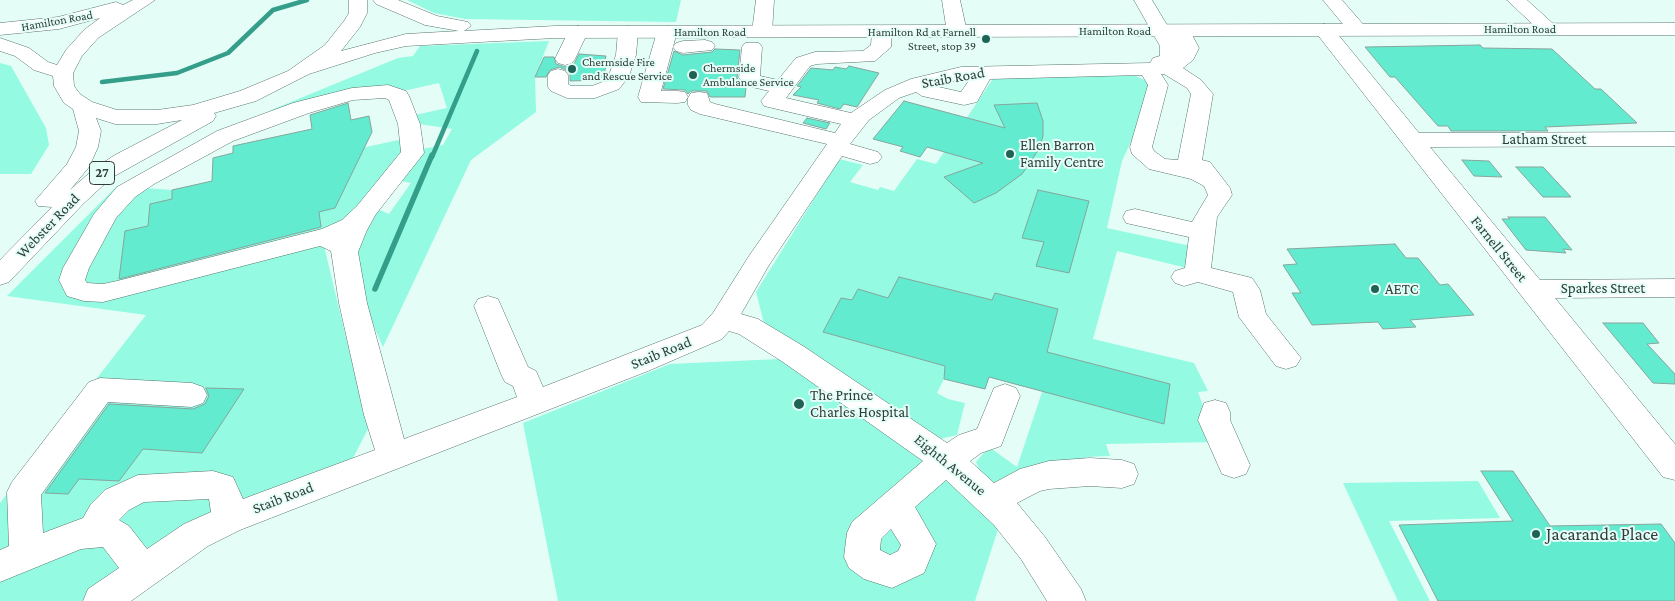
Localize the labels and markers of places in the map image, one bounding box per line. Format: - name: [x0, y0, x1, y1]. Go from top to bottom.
- place label: Hamilton Rd at Farnell Street, stop 39: [868, 25, 976, 53]
- marker: Hamilton Rd at Farnell Street, stop 39: [980, 33, 992, 45]
- place label: Chermside Fire and Rescue Service: [582, 55, 672, 83]
- place label: Chermside Ambulance Service: [703, 61, 794, 89]
- marker: Chermside Fire and Rescue Service: [566, 63, 578, 75]
- marker: Chermside Ambulance Service: [687, 69, 699, 81]
- place label: Ellen Barron Family Centre: [1020, 136, 1104, 171]
- marker: Ellen Barron Family Centre: [1004, 148, 1016, 160]
- place label: AETC: [1385, 280, 1419, 298]
- marker: AETC: [1369, 283, 1381, 295]
- place label: The Prince Charles Hospital: [810, 386, 909, 421]
- marker: The Prince Charles Hospital: [792, 397, 806, 411]
- place label: Jacaranda Place: [1546, 523, 1658, 545]
- marker: Jacaranda Place: [1530, 528, 1542, 540]

